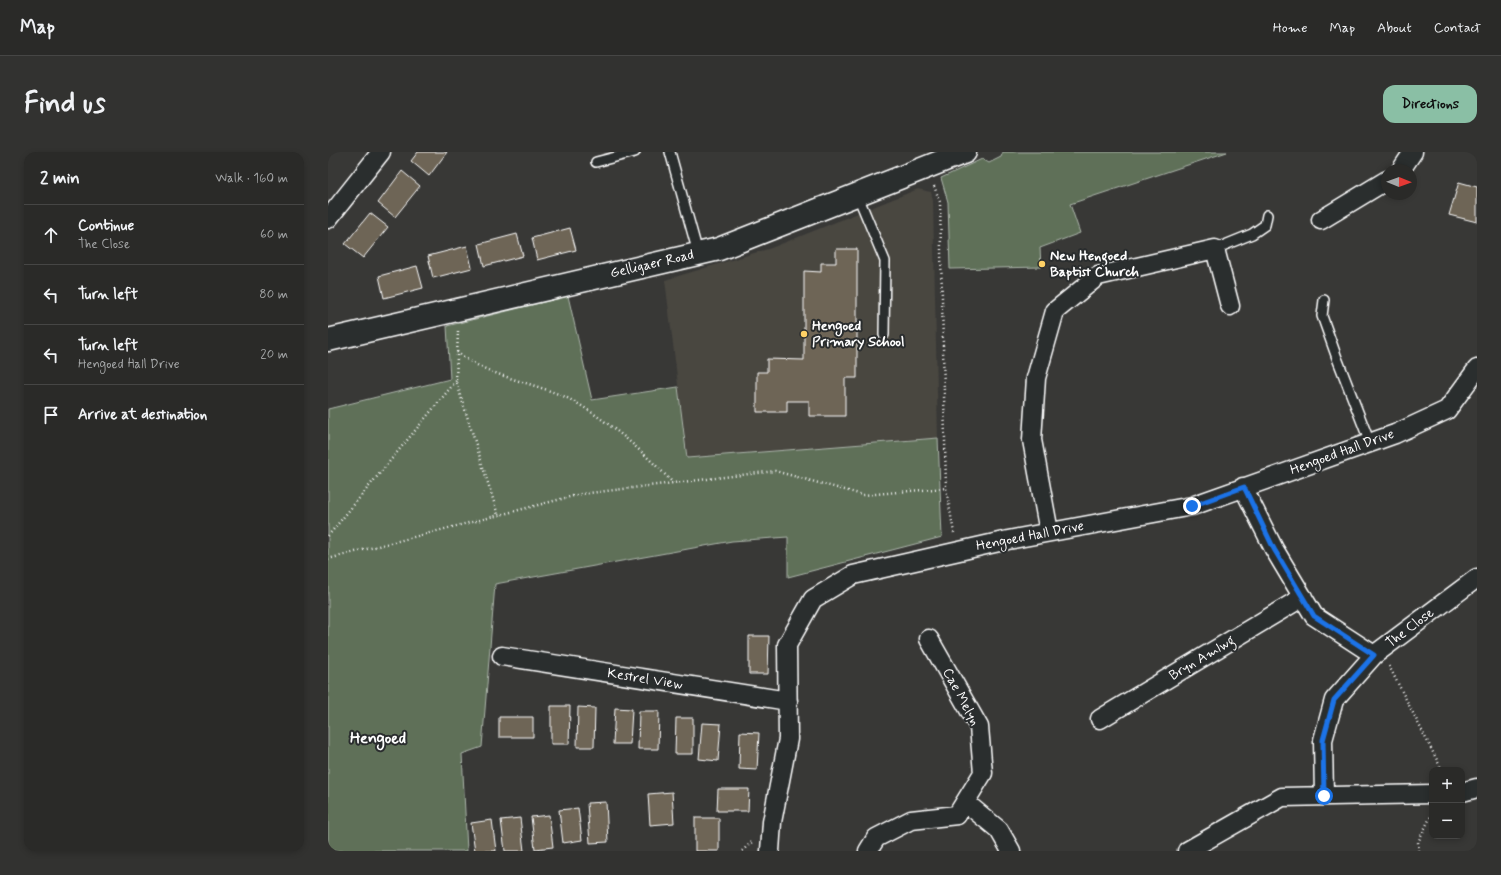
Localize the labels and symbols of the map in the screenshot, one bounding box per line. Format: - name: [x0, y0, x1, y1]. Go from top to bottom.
- north arrow: [1381, 164, 1417, 200]
- street label: Gelligaer Road: [608, 246, 696, 282]
- place label: New Hengoed Baptist Church: [1050, 247, 1139, 281]
- marker: New Hengoed Baptist Church: [1037, 259, 1047, 269]
- place label: Hengoed Primary School: [812, 317, 905, 351]
- marker: Hengoed Primary School: [799, 329, 809, 339]
- street label: Hengoed Hall Drive: [1287, 425, 1397, 480]
- route end: [1183, 497, 1201, 515]
- street label: Hengoed Hall Drive: [975, 517, 1086, 556]
- street label: The Close: [1382, 604, 1438, 652]
- street label: Bryn Amlwg: [1166, 631, 1239, 686]
- street label: Kestrel View: [606, 664, 684, 694]
- street label: Cae Melyn: [938, 665, 984, 729]
- district label: Hengoed: [350, 728, 406, 751]
- route start: [1315, 787, 1333, 805]

